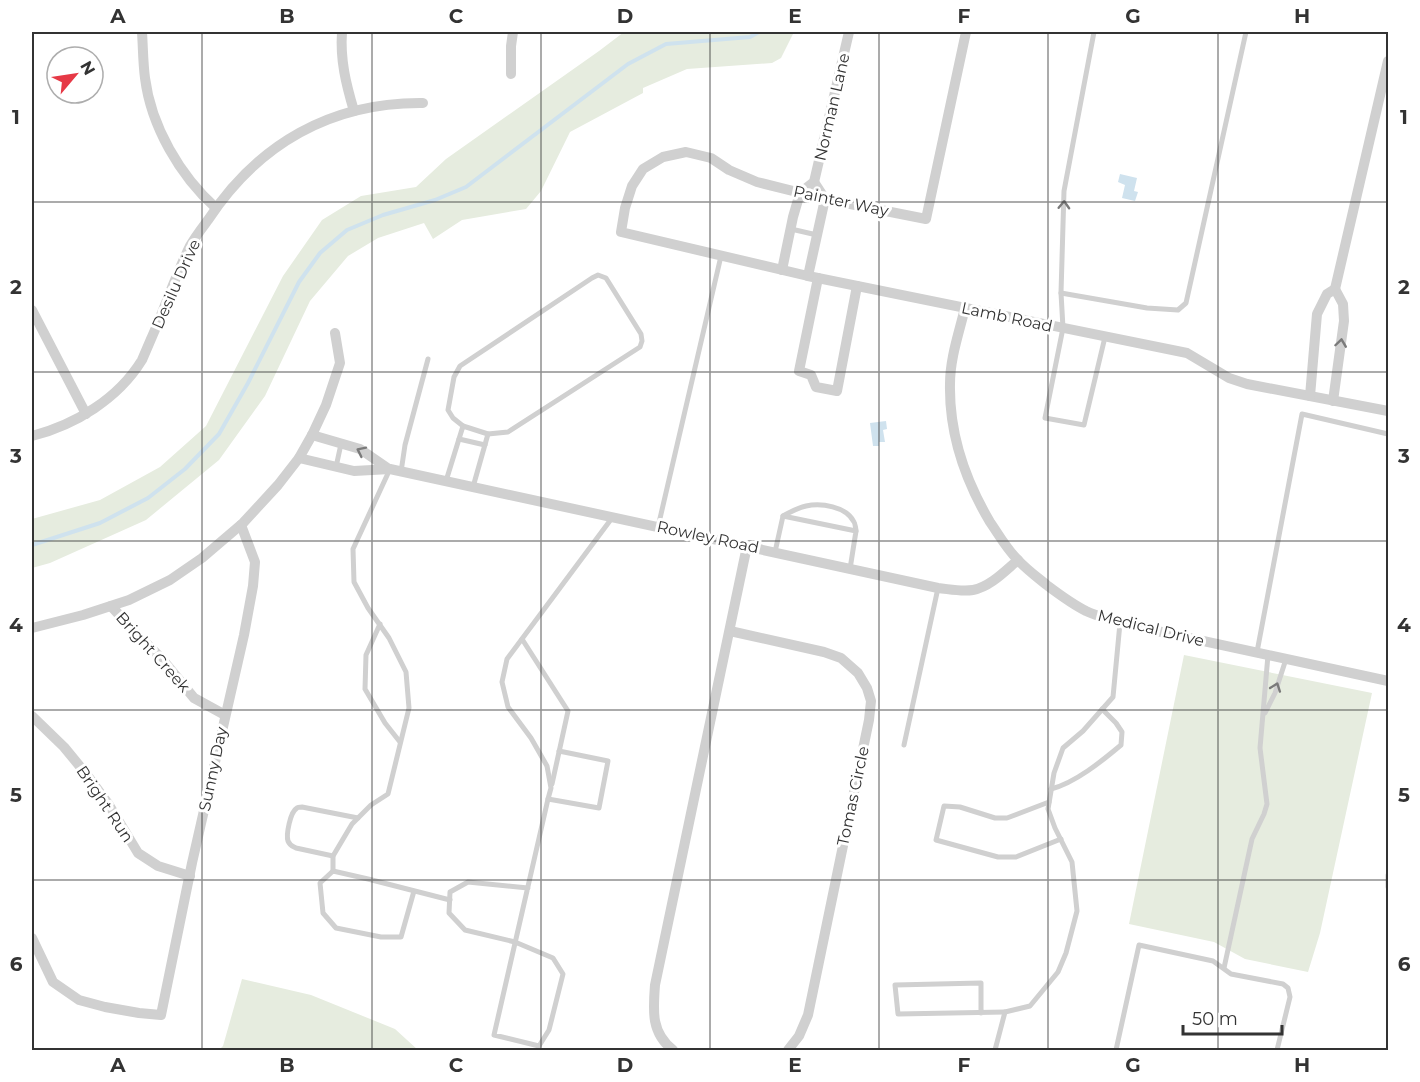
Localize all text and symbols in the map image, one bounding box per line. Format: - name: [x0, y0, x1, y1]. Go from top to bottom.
- text: A: [109, 4, 126, 28]
- text: B: [279, 4, 295, 28]
- text: C: [449, 4, 464, 28]
- text: D: [617, 4, 633, 28]
- text: E: [788, 4, 802, 28]
- text: F: [958, 4, 971, 28]
- text: G: [1125, 4, 1141, 28]
- text: H: [1294, 4, 1310, 28]
- north arrow: [45, 45, 105, 105]
- street label: Norman Lane: [810, 51, 854, 163]
- text: N: [76, 58, 99, 78]
- text: 1: [12, 105, 20, 129]
- text: 1: [1400, 105, 1408, 129]
- street label: Painter Way: [792, 182, 891, 220]
- one-way arrow: [1058, 200, 1070, 209]
- street label: Desilu Drive: [148, 236, 204, 332]
- text: 2: [10, 275, 22, 299]
- text: 2: [1398, 275, 1410, 299]
- street label: Lamb Road: [960, 298, 1054, 336]
- one-way arrow: [1334, 338, 1346, 348]
- text: 3: [9, 444, 22, 468]
- text: 3: [1397, 444, 1410, 468]
- one-way arrow: [356, 447, 367, 459]
- street label: Rowley Road: [655, 517, 761, 557]
- street label: Medical Drive: [1096, 606, 1206, 650]
- street label: Bright Creek: [112, 608, 194, 696]
- text: 4: [9, 613, 23, 637]
- text: 4: [1397, 613, 1411, 637]
- one-way arrow: [1269, 683, 1282, 693]
- street label: Sunny Day: [195, 725, 231, 813]
- street label: Tomas Circle: [833, 744, 873, 848]
- street label: Bright Run: [72, 762, 138, 846]
- text: 5: [10, 783, 22, 807]
- text: 5: [1398, 783, 1410, 807]
- text: 6: [10, 952, 23, 976]
- text: 6: [1398, 952, 1411, 976]
- scale bar: [1183, 998, 1282, 1036]
- text: 50 m: [1192, 1008, 1238, 1030]
- text: A: [109, 1053, 126, 1077]
- text: B: [279, 1053, 295, 1077]
- text: C: [449, 1053, 464, 1077]
- text: D: [617, 1053, 633, 1077]
- text: E: [788, 1053, 802, 1077]
- text: F: [958, 1053, 971, 1077]
- text: G: [1125, 1053, 1141, 1077]
- text: H: [1294, 1053, 1310, 1077]

